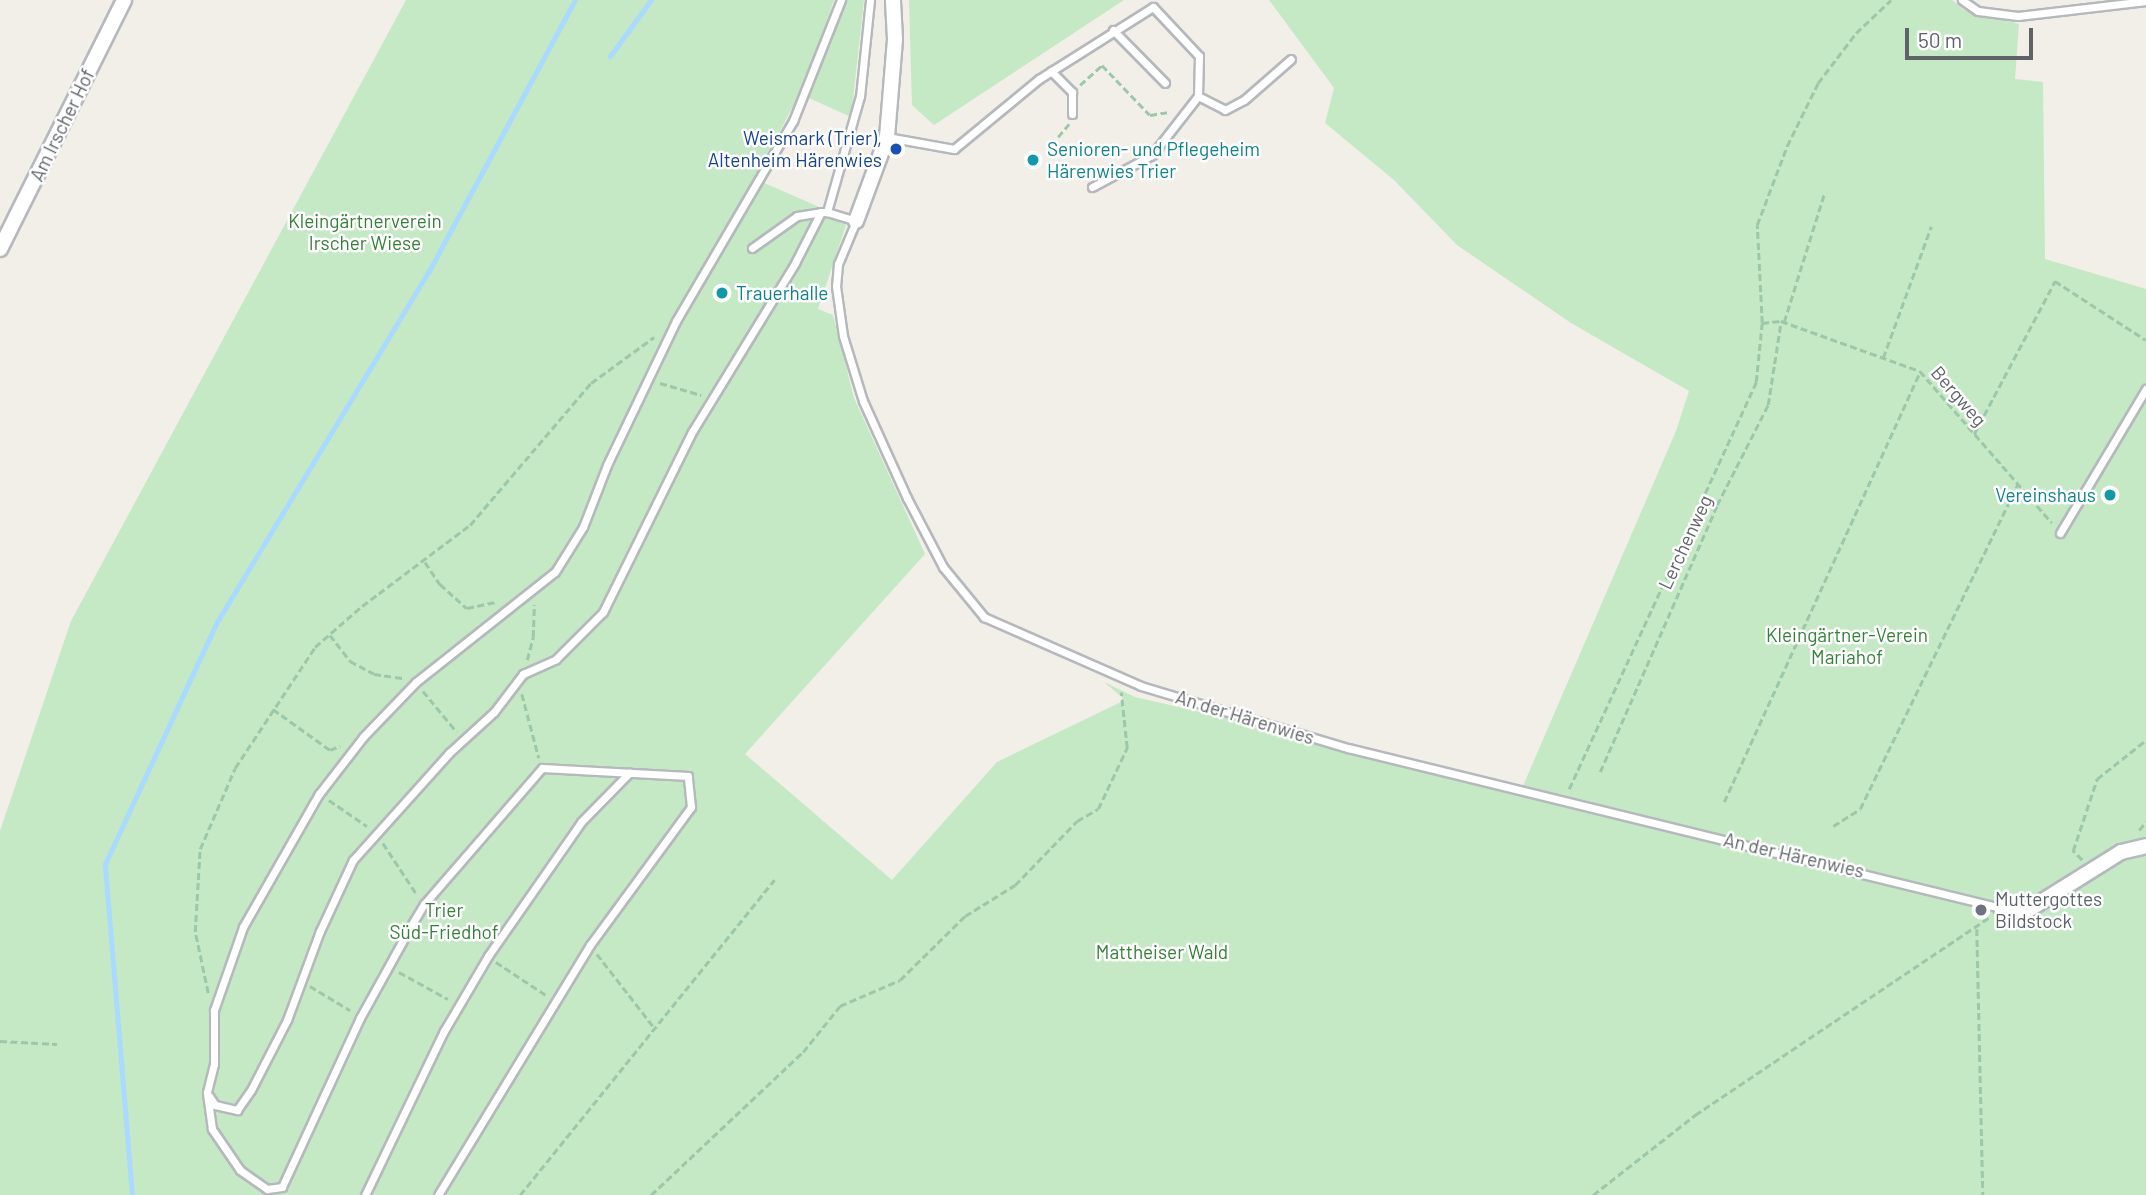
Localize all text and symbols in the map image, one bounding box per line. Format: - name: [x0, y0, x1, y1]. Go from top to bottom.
- scale bar: [1908, 14, 2036, 58]
- text: 50 m: [1918, 27, 1962, 52]
- street label: Am Irscher Hof: [25, 65, 99, 185]
- place label: Weismark (Trier), Altenheim Härenwies: [708, 127, 882, 171]
- place label: Senioren- und Pflegeheim Härenwies Trier: [1047, 138, 1260, 182]
- marker: Weismark (Trier), Altenheim Härenwies: [888, 141, 904, 157]
- marker: Senioren- und Pflegeheim Härenwies Trier: [1025, 152, 1041, 168]
- park label: Kleingärtnerverein Irscher Wiese: [288, 210, 442, 254]
- place label: Trauerhalle: [736, 282, 828, 304]
- marker: Trauerhalle: [714, 285, 730, 301]
- street label: Bergweg: [1927, 361, 1991, 431]
- place label: Vereinshaus: [1995, 484, 2096, 506]
- marker: Vereinshaus: [2102, 487, 2118, 503]
- street label: Lerchenweg: [1653, 491, 1717, 593]
- park label: Kleingärtner-Verein Mariahof: [1766, 624, 1928, 668]
- street label: An der Härenwies: [1173, 685, 1317, 749]
- street label: An der Härenwies: [1721, 828, 1867, 882]
- place label: Muttergottes Bildstock: [1995, 888, 2102, 932]
- park label: Trier Süd-Friedhof: [389, 899, 499, 943]
- marker: Muttergottes Bildstock: [1973, 902, 1989, 918]
- park label: Mattheiser Wald: [1096, 941, 1228, 963]

